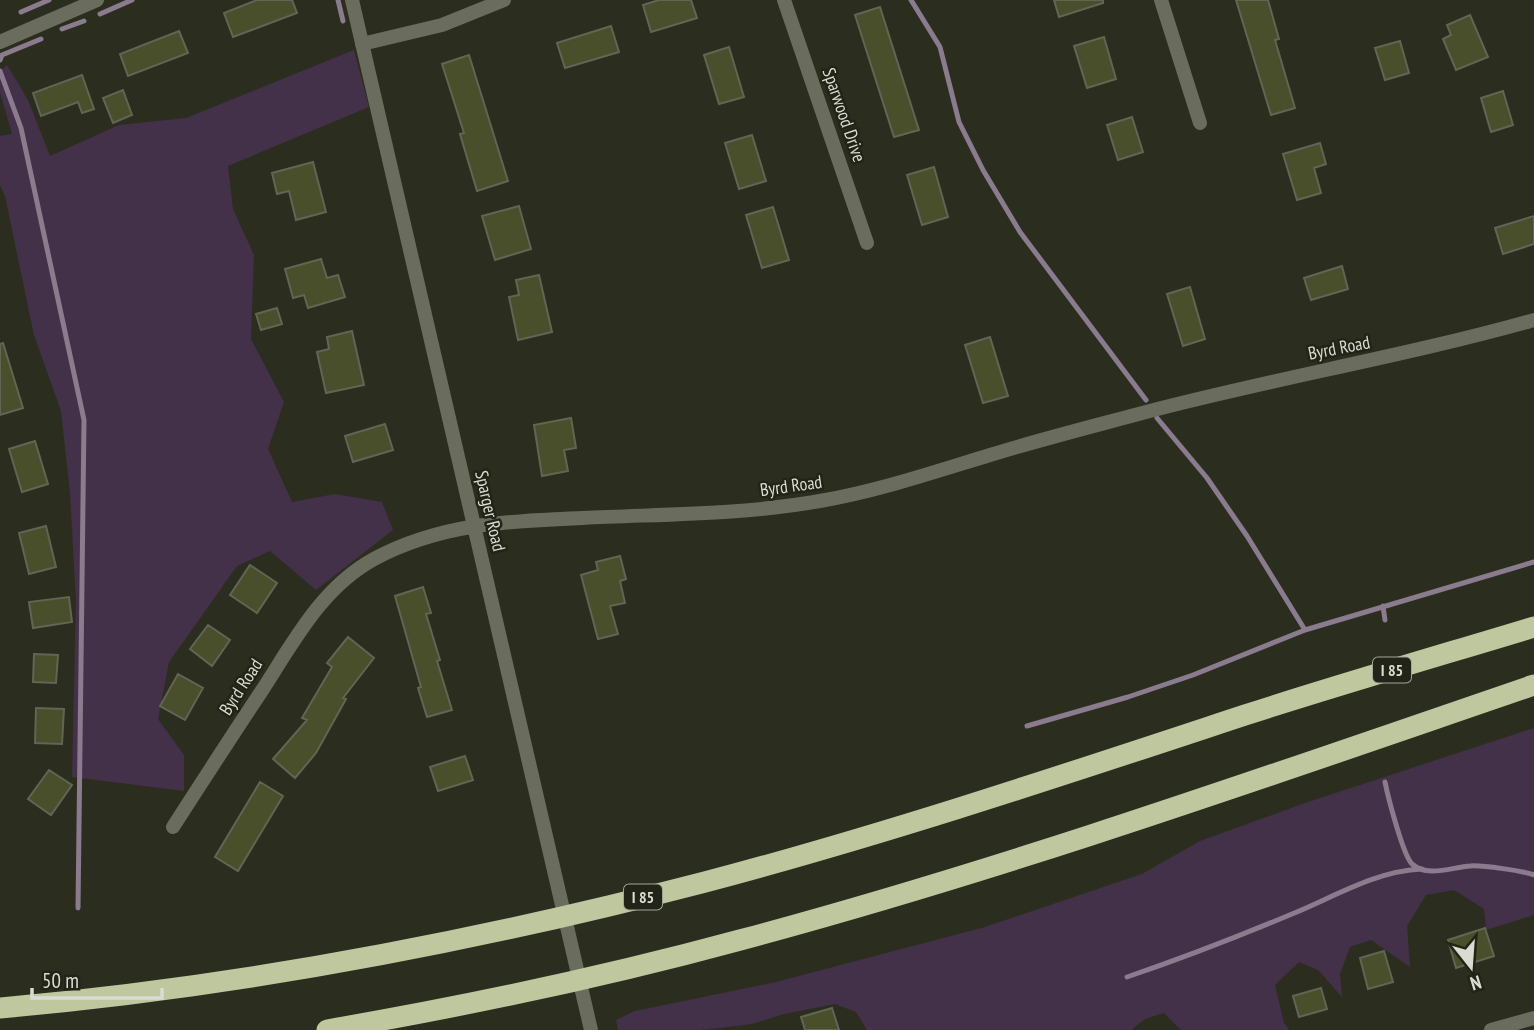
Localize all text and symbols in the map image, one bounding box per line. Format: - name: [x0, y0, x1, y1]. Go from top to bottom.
- street label: Sparwood Drive: [818, 65, 871, 165]
- street label: Byrd Road: [1306, 330, 1372, 365]
- street label: Sparger Road: [470, 468, 511, 554]
- street label: Byrd Road: [758, 470, 823, 501]
- street label: Byrd Road: [214, 654, 267, 719]
- road number: I 85: [1373, 657, 1411, 682]
- road number: I 85: [624, 884, 662, 909]
- north arrow: [1436, 932, 1506, 1002]
- scale bar: [32, 956, 161, 1000]
- text: 50 m: [42, 967, 79, 994]
- text: N: [1468, 970, 1484, 996]

